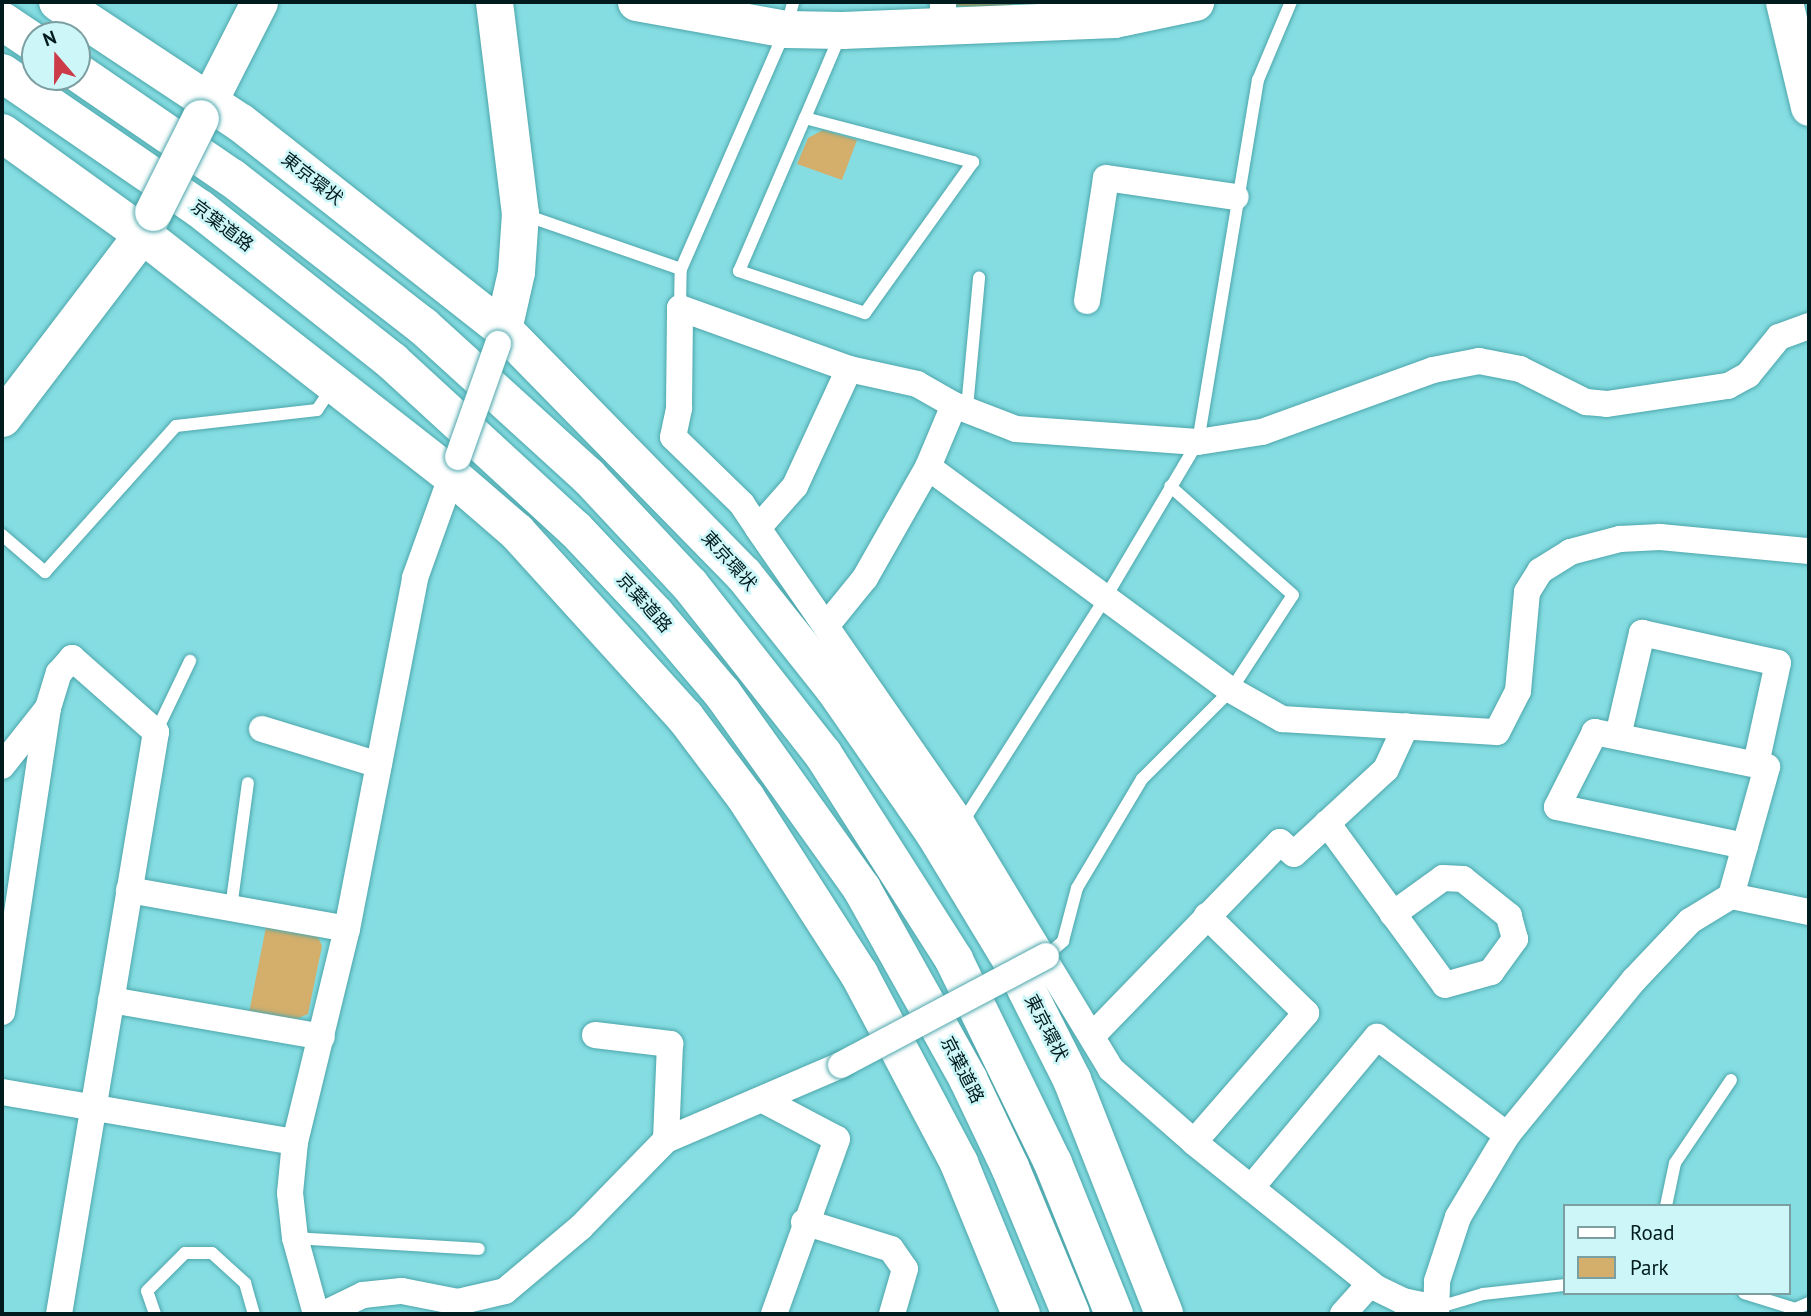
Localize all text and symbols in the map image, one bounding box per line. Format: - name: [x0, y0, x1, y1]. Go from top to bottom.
- north arrow: [21, 21, 91, 91]
- text: N: [40, 25, 59, 52]
- street label: 東京環状: [277, 148, 347, 210]
- street label: 京葉道路: [187, 196, 257, 256]
- street label: 東京環状: [697, 527, 761, 595]
- street label: 京葉道路: [612, 569, 676, 637]
- street label: 東京環状: [1020, 991, 1072, 1065]
- street label: 京葉道路: [936, 1033, 988, 1107]
- legend: [1562, 1204, 1790, 1295]
- text: Road: [1630, 1219, 1674, 1246]
- text: Park: [1630, 1254, 1669, 1281]

